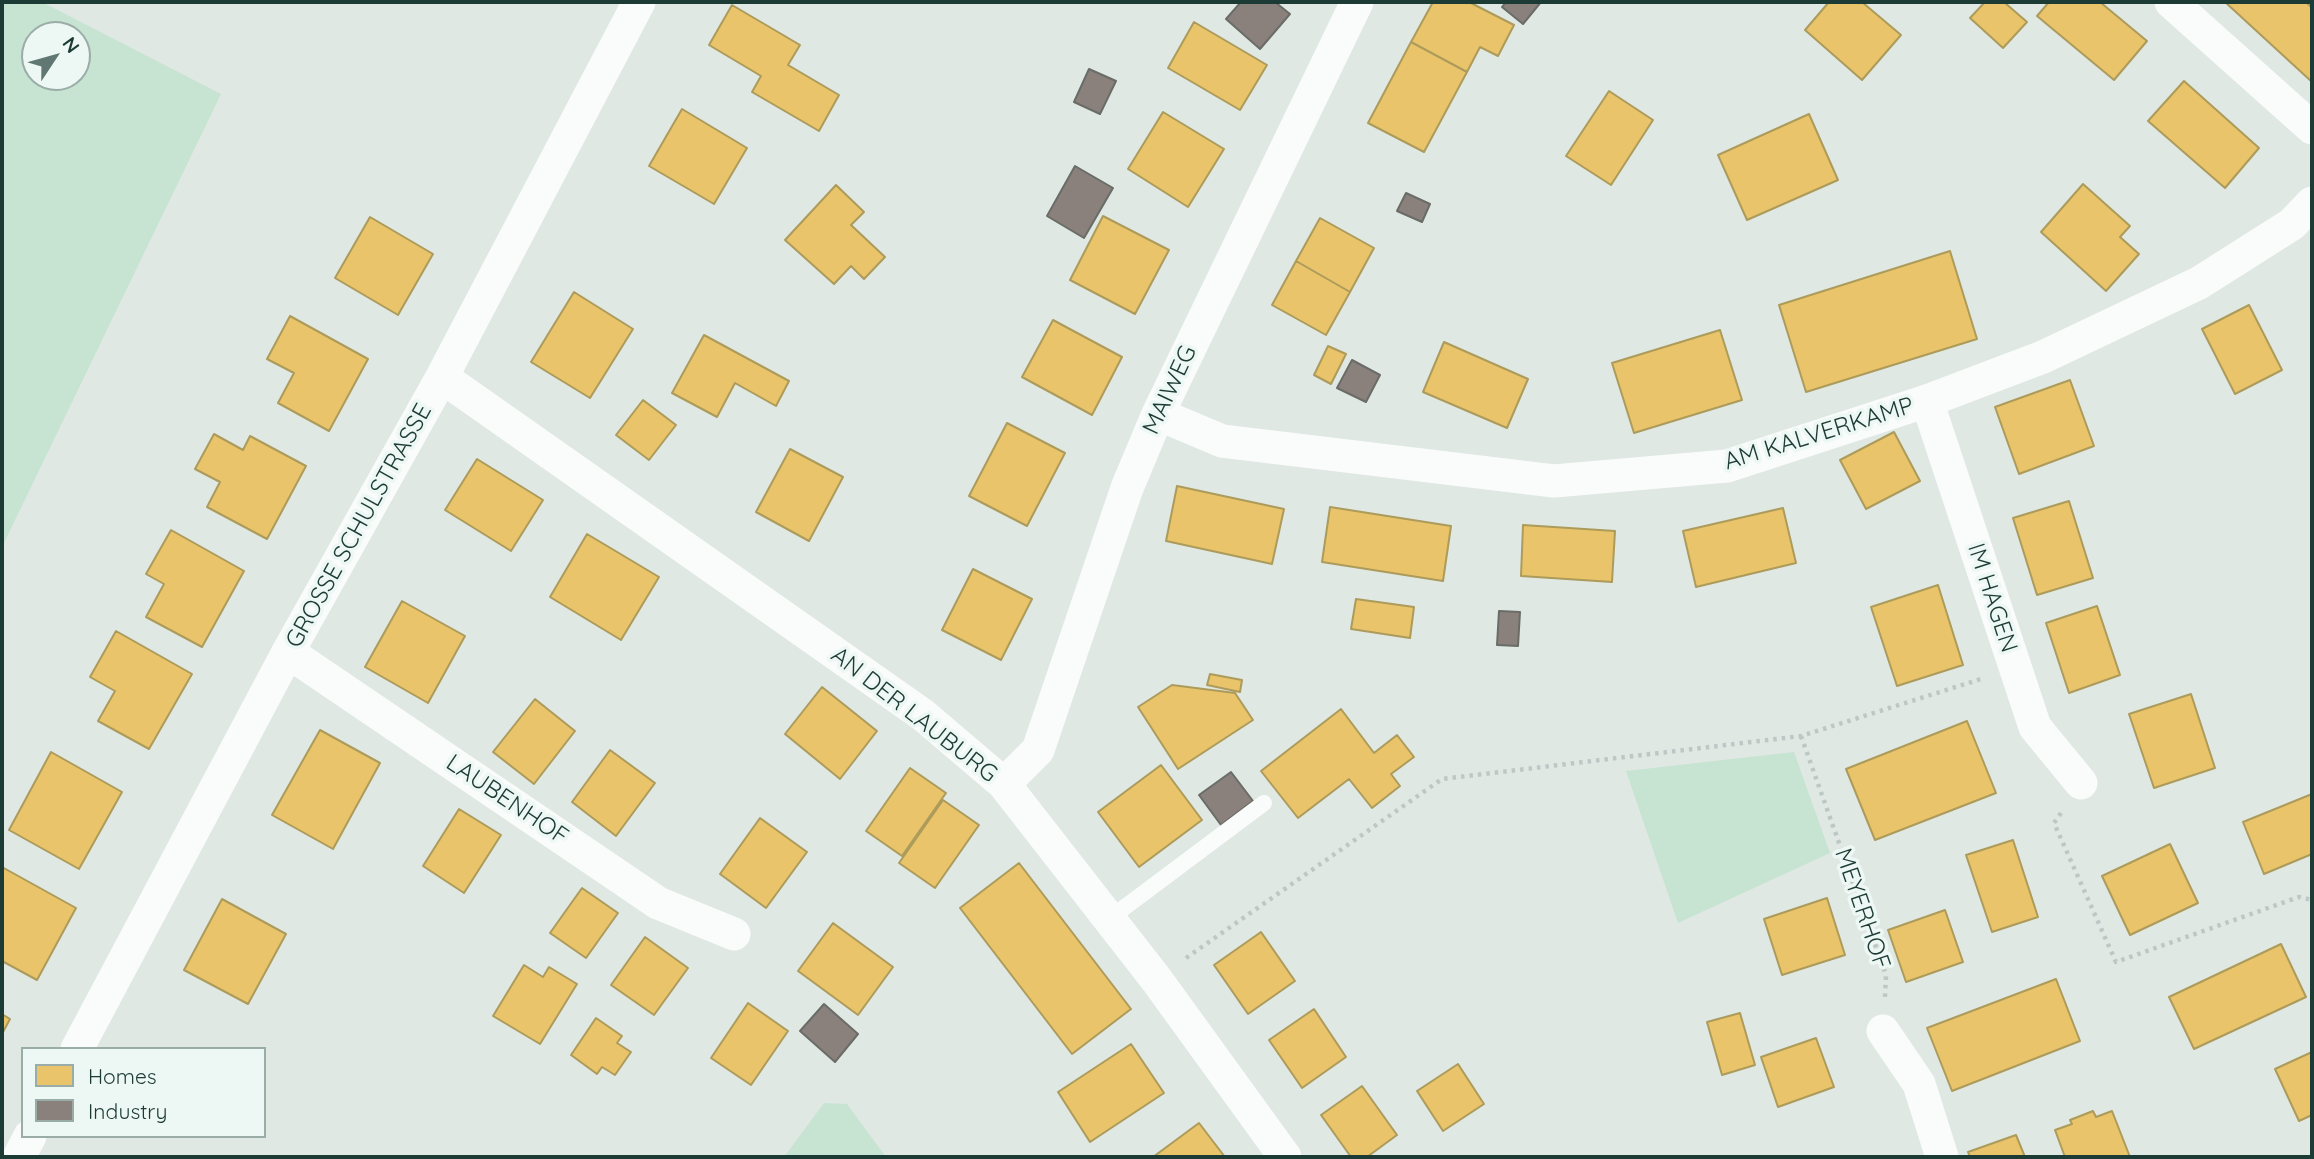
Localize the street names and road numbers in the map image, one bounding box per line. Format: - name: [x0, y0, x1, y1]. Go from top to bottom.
- street label: MAIWEG: [1137, 341, 1203, 439]
- street label: AM KALVERKAMP: [1721, 391, 1917, 477]
- street label: GROSSE SCHULSTRASSE: [280, 399, 438, 653]
- street label: IM HAGEN: [1961, 540, 2023, 656]
- street label: AN DER LAUBURG: [825, 641, 1003, 789]
- street label: LAUBENHOF: [440, 749, 574, 851]
- street label: MEYERHOF: [1828, 845, 1896, 973]

